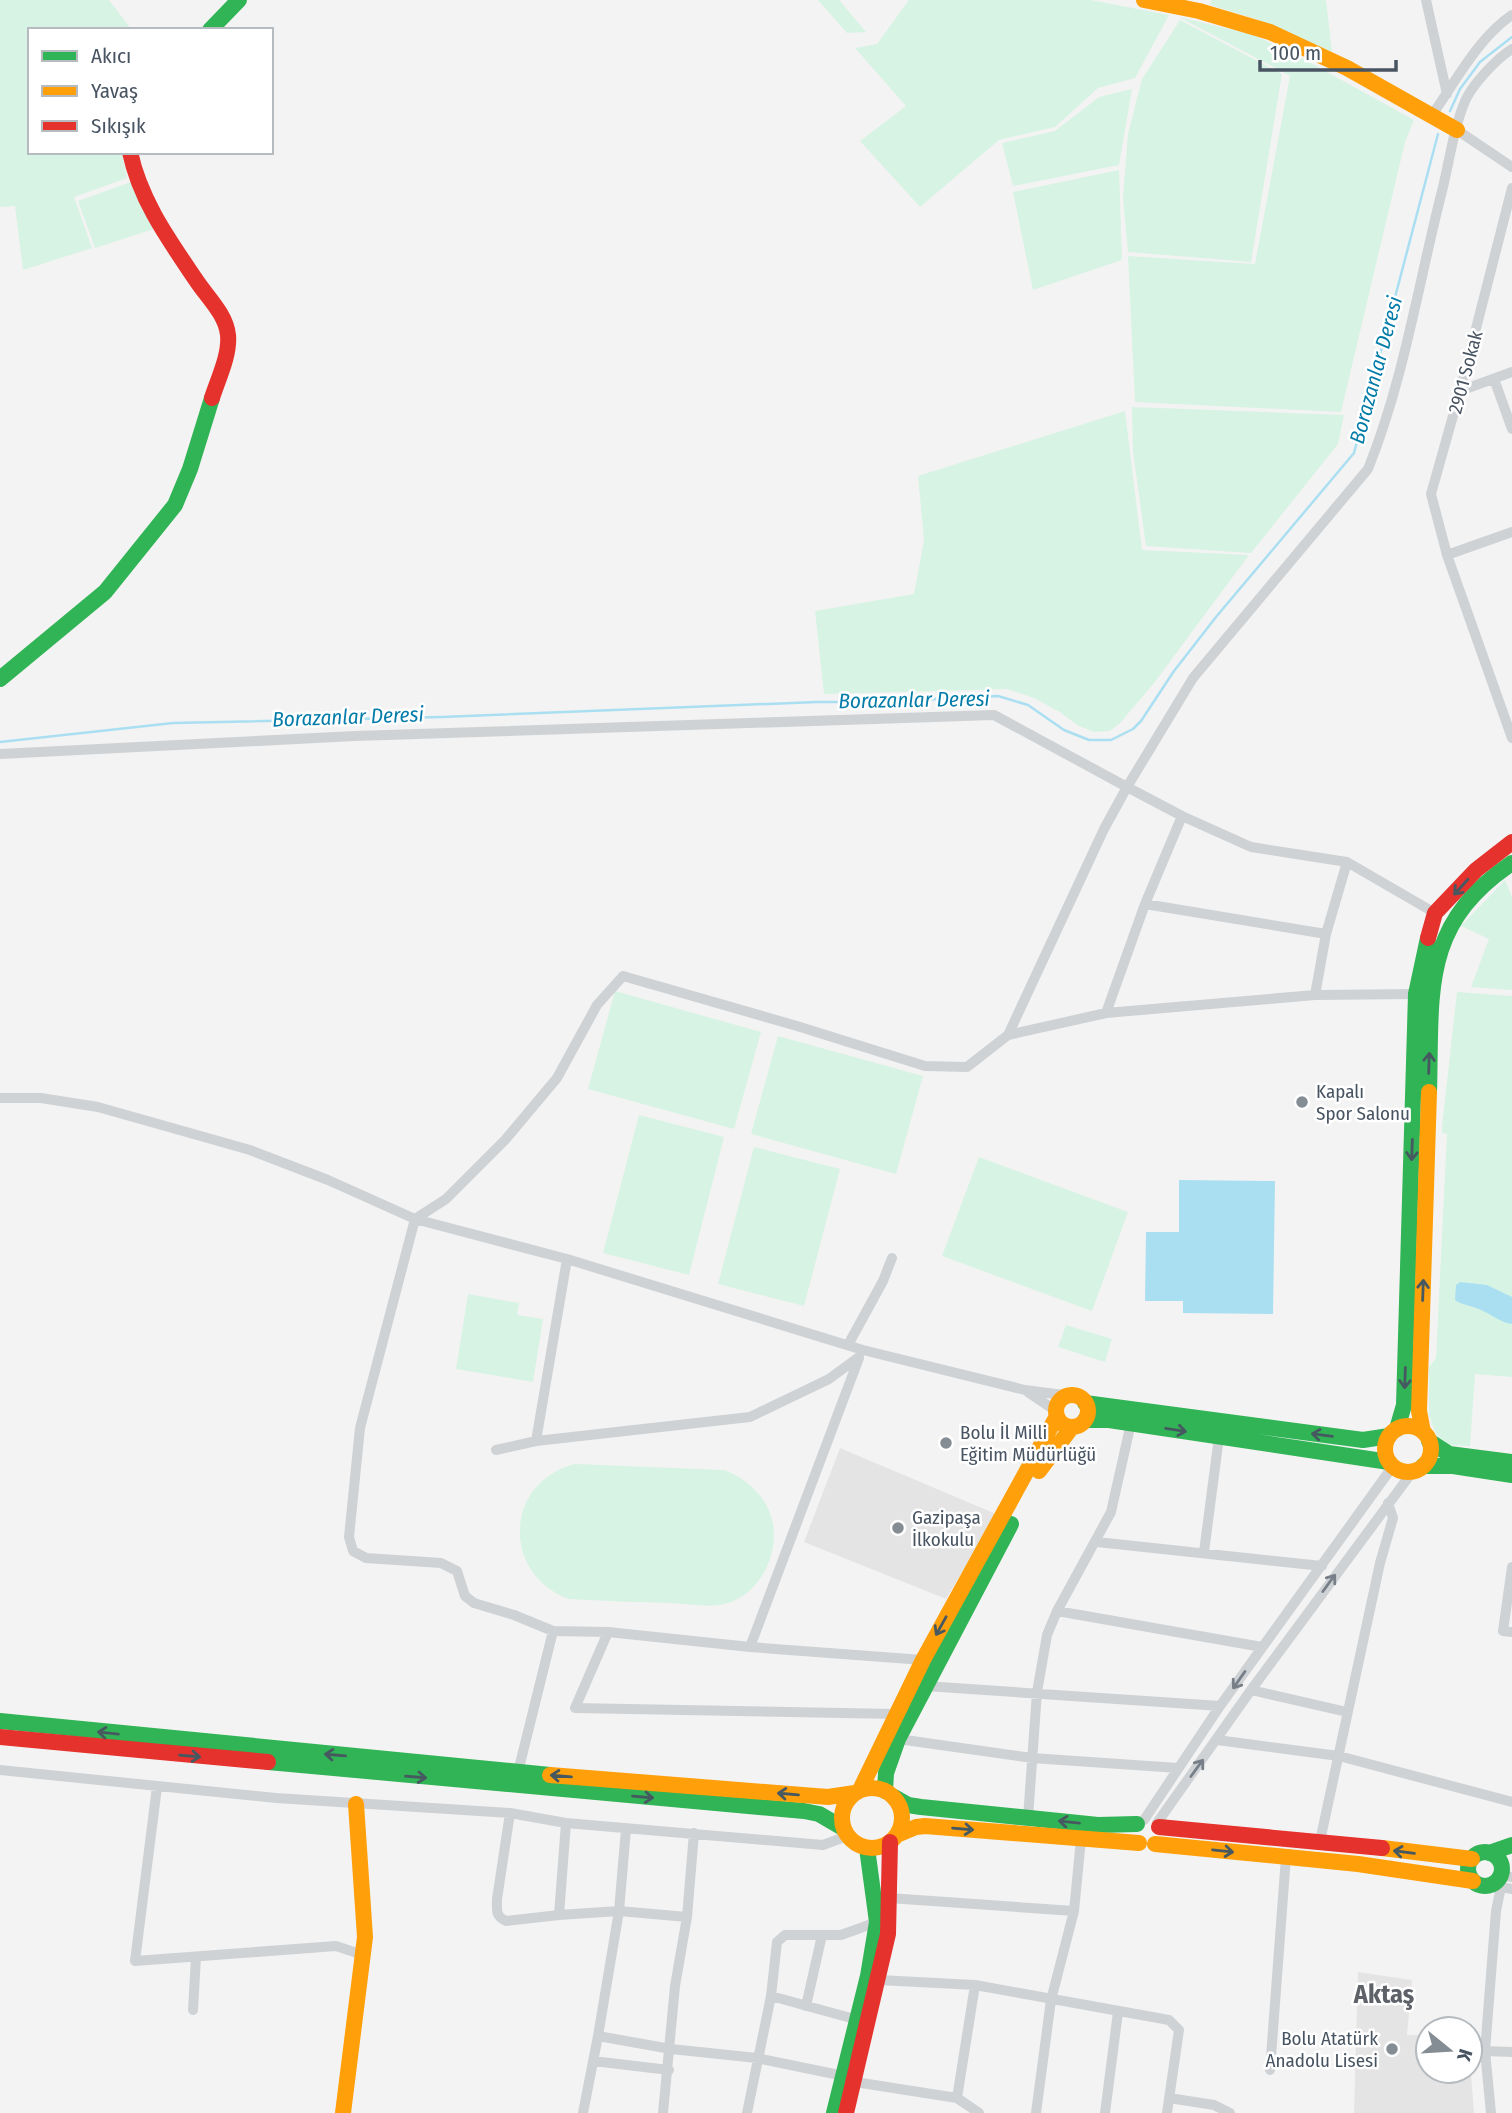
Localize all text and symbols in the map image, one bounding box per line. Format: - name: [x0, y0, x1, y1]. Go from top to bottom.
- legend: [28, 28, 273, 154]
- scale bar: [1260, 28, 1396, 72]
- text: 100 m: [1270, 40, 1321, 66]
- text: Akıcı: [91, 43, 131, 69]
- text: Yavaş: [91, 78, 138, 104]
- text: Sıkışık: [91, 113, 146, 139]
- water label: Borazanlar Deresi: [1344, 293, 1408, 447]
- street label: 2901 Sokak: [1443, 328, 1488, 416]
- water label: Borazanlar Deresi: [838, 686, 991, 714]
- water label: Borazanlar Deresi: [272, 701, 425, 733]
- one-way arrow: [1452, 878, 1469, 895]
- one-way arrow: [1423, 1052, 1436, 1075]
- place label: Kapalı Spor Salonu: [1316, 1080, 1410, 1125]
- marker: Kapalı Spor Salonu: [1294, 1094, 1310, 1110]
- one-way arrow: [1405, 1139, 1419, 1162]
- one-way arrow: [1416, 1279, 1429, 1302]
- one-way arrow: [1398, 1366, 1412, 1389]
- place label: Bolu İl Milli Eğitim Müdürlüğü: [960, 1421, 1096, 1466]
- one-way arrow: [1165, 1424, 1187, 1437]
- one-way arrow: [1311, 1428, 1334, 1441]
- marker: Bolu İl Milli Eğitim Müdürlüğü: [938, 1435, 954, 1451]
- place label: Gazipaşa İlkokulu: [912, 1506, 981, 1551]
- marker: Gazipaşa İlkokulu: [890, 1520, 906, 1536]
- one-way arrow: [1322, 1574, 1337, 1593]
- one-way arrow: [934, 1615, 947, 1636]
- one-way arrow: [1231, 1670, 1246, 1689]
- one-way arrow: [97, 1726, 120, 1739]
- one-way arrow: [324, 1748, 346, 1761]
- one-way arrow: [178, 1750, 201, 1763]
- one-way arrow: [1190, 1759, 1204, 1778]
- one-way arrow: [550, 1769, 573, 1782]
- one-way arrow: [405, 1771, 427, 1784]
- one-way arrow: [777, 1787, 800, 1800]
- one-way arrow: [631, 1791, 654, 1804]
- one-way arrow: [1058, 1815, 1081, 1828]
- one-way arrow: [952, 1823, 974, 1836]
- one-way arrow: [1211, 1845, 1234, 1858]
- one-way arrow: [1393, 1845, 1416, 1858]
- district label: Aktaş: [1353, 1979, 1414, 2010]
- north arrow: [1414, 2015, 1484, 2085]
- place label: Bolu Atatürk Anadolu Lisesi: [1265, 2027, 1378, 2072]
- marker: Bolu Atatürk Anadolu Lisesi: [1384, 2041, 1400, 2057]
- text: K: [1452, 2046, 1477, 2065]

